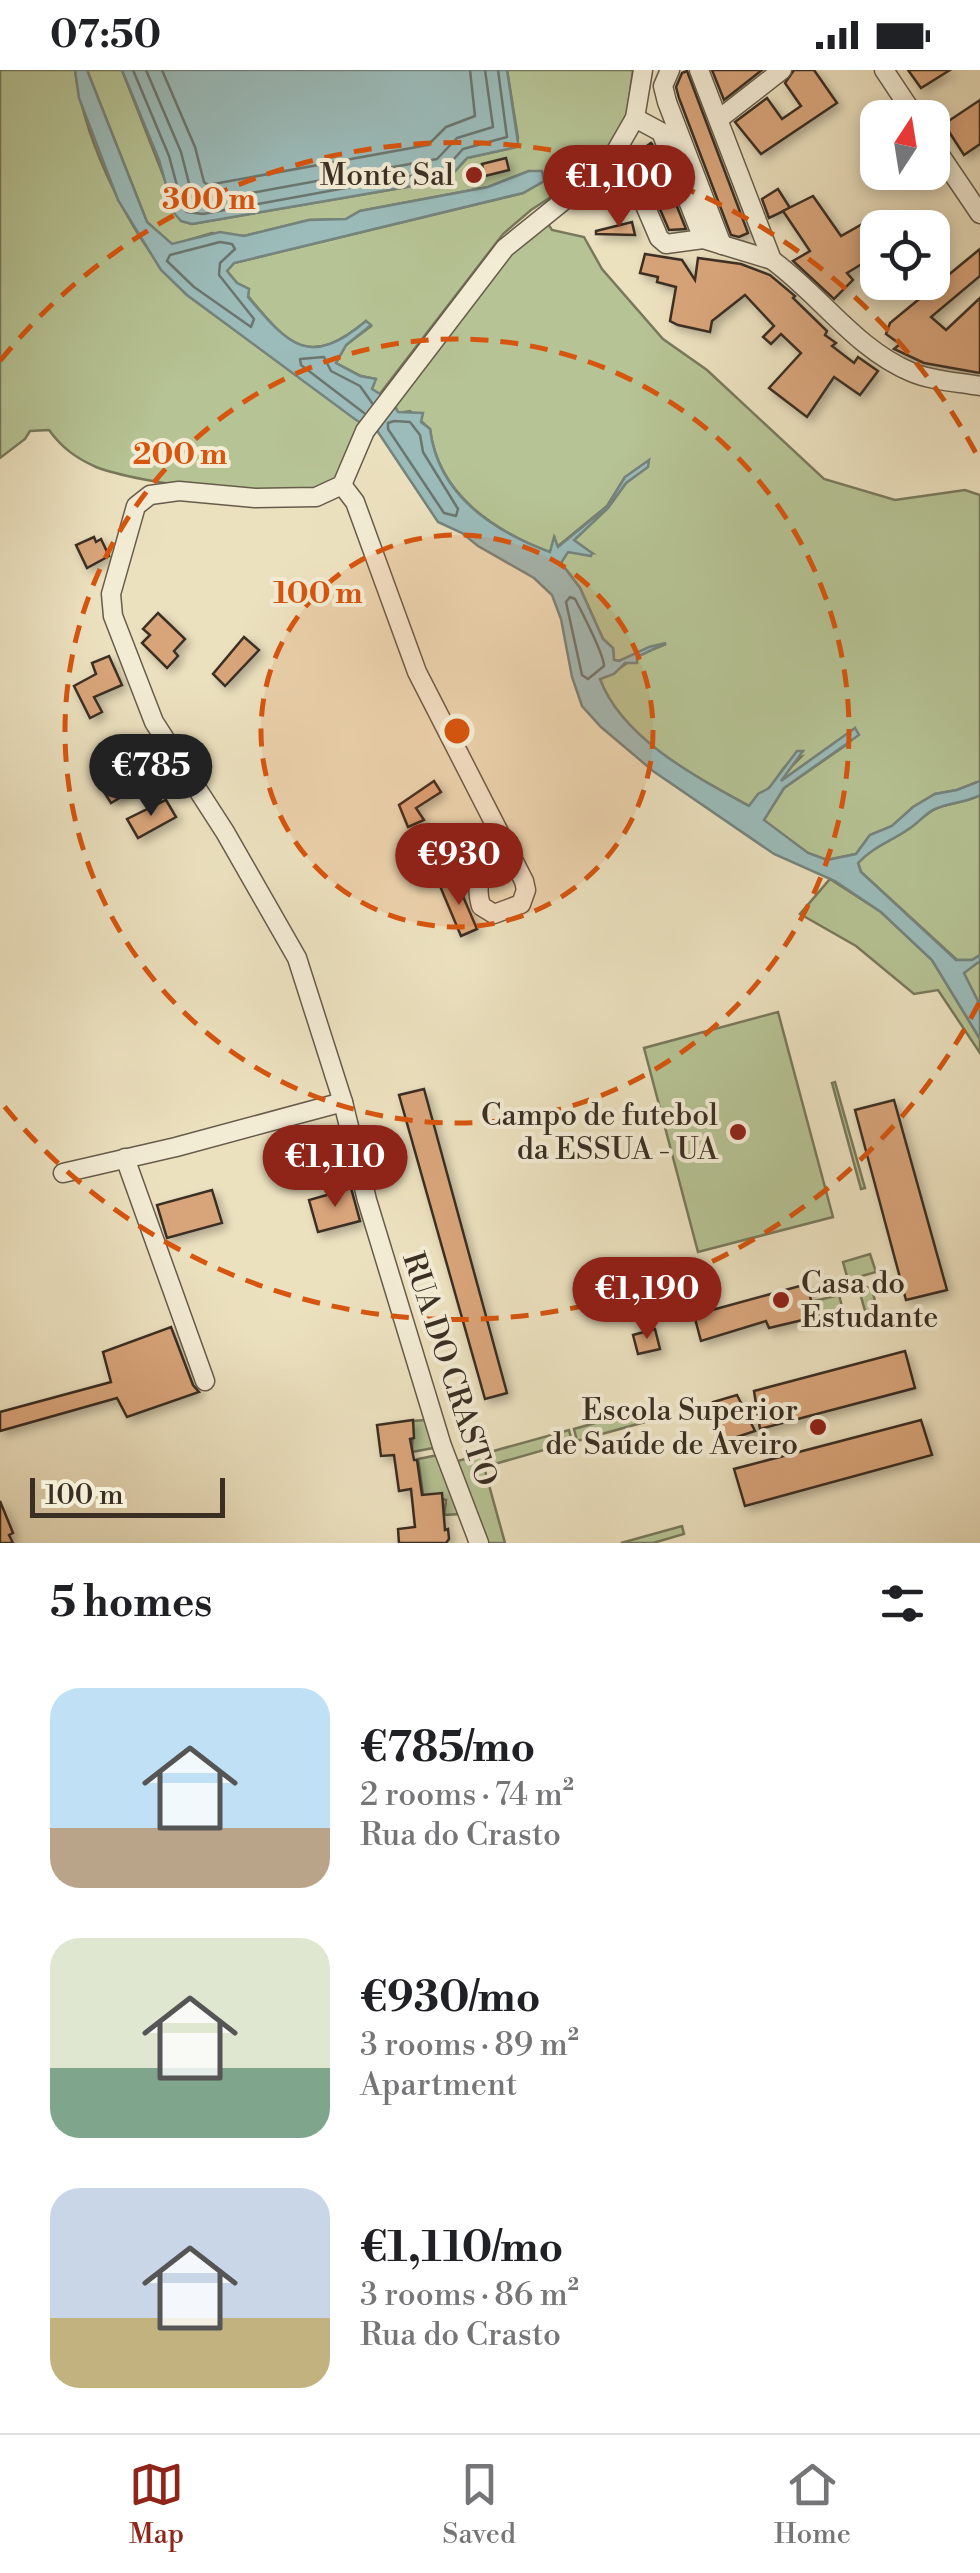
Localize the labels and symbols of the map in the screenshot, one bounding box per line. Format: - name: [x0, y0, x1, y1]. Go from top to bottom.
- north arrow: [860, 100, 950, 190]
- pin: €1,100: [538, 145, 700, 230]
- place label: Monte Sal: [320, 157, 454, 195]
- marker: Monte Sal: [463, 164, 485, 186]
- text: 300 m: [162, 181, 256, 219]
- text: 200 m: [133, 436, 227, 474]
- text: 100 m: [273, 575, 363, 613]
- centre of rings: [439, 713, 475, 749]
- pin: €785: [92, 734, 210, 819]
- pin: €930: [400, 823, 518, 908]
- place label: Campo de futebol da ESSUA - UA: [481, 1097, 719, 1169]
- marker: Campo de futebol da ESSUA - UA: [727, 1121, 749, 1143]
- pin: €1,110: [254, 1125, 416, 1210]
- street label: RUA DO CRASTO: [393, 1248, 505, 1491]
- pin: €1,190: [566, 1257, 728, 1342]
- place label: Casa do Estudante: [801, 1265, 938, 1337]
- marker: Casa do Estudante: [770, 1289, 792, 1311]
- place label: Escola Superior de Saúde de Aveiro: [545, 1392, 798, 1464]
- marker: Escola Superior de Saúde de Aveiro: [807, 1416, 829, 1438]
- scale bar: [30, 1473, 225, 1518]

